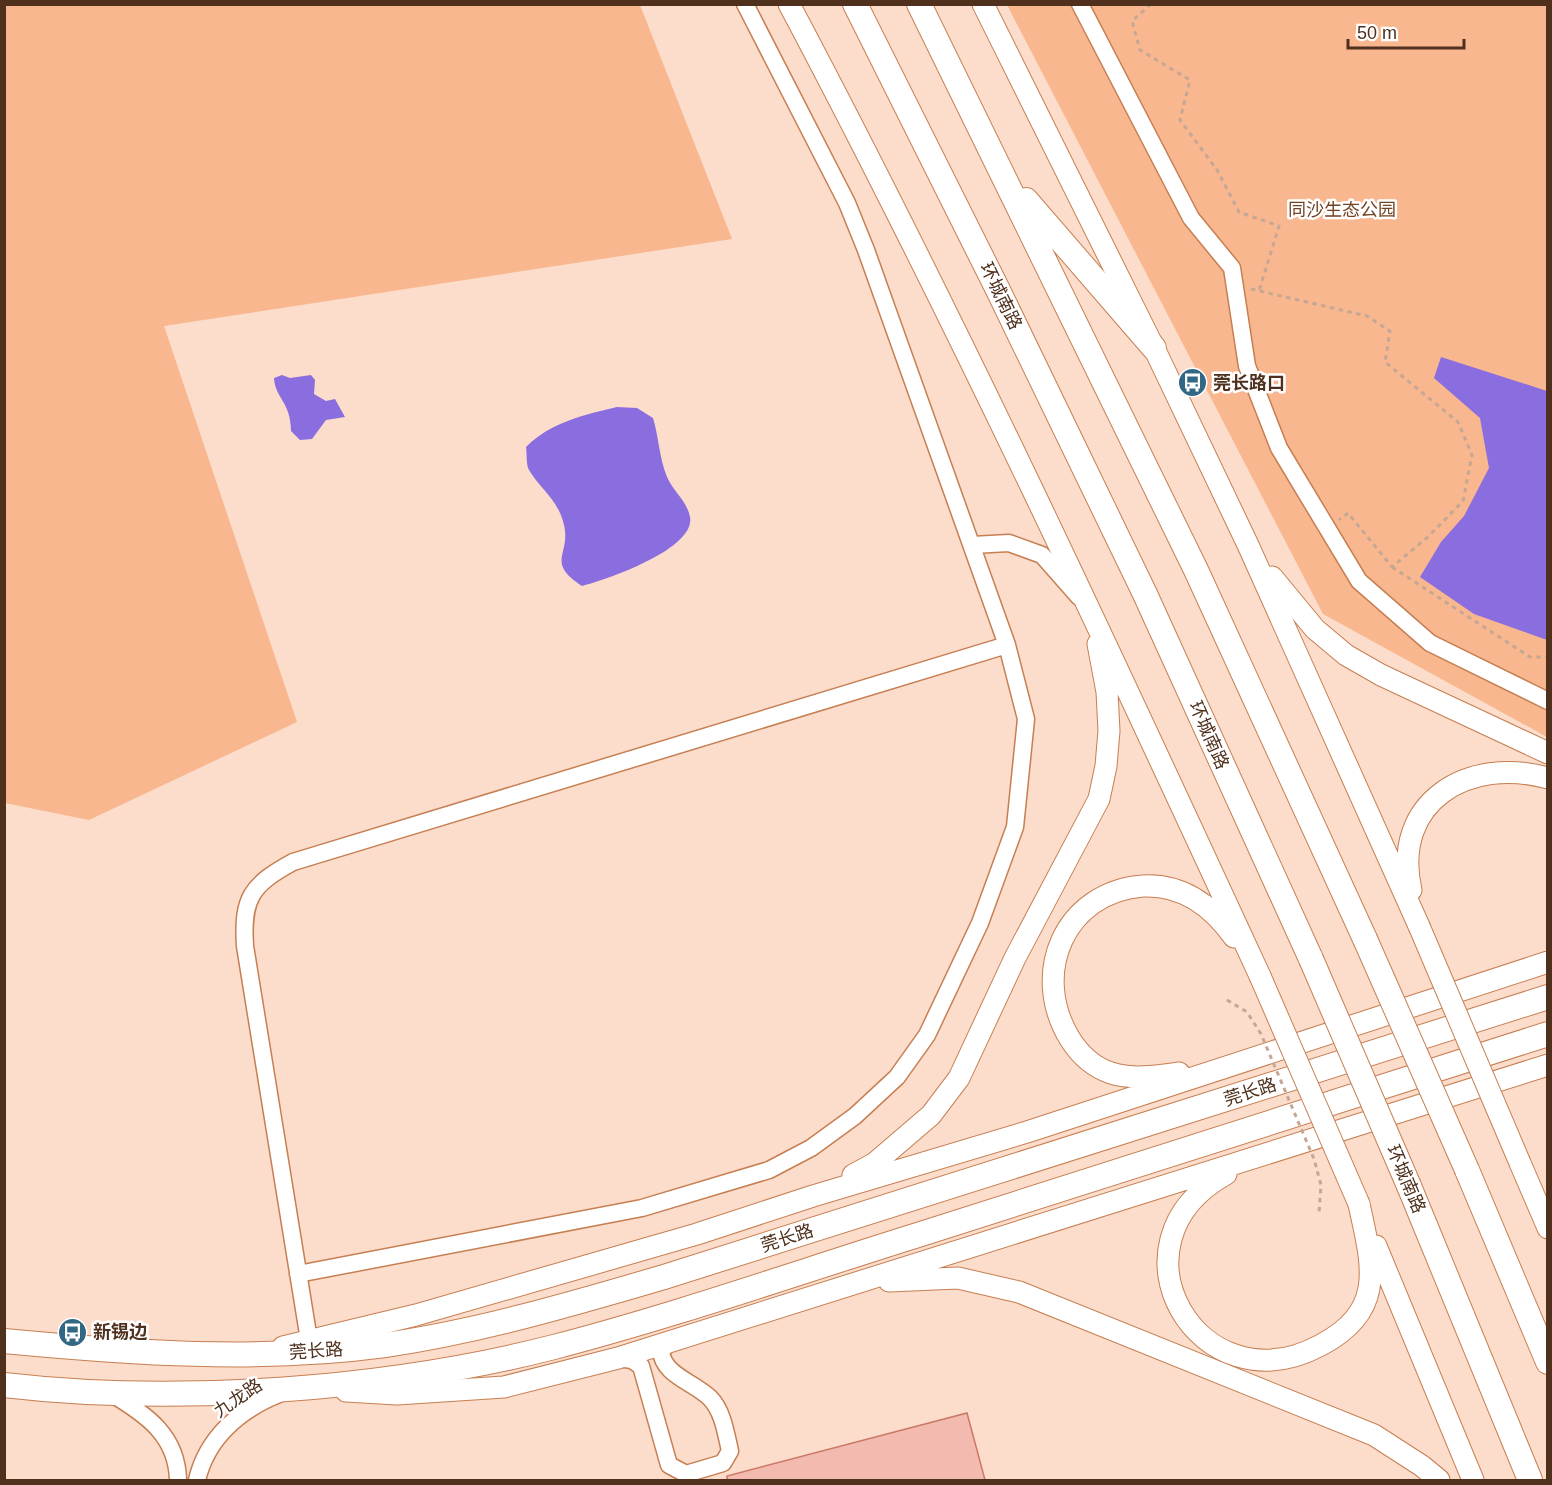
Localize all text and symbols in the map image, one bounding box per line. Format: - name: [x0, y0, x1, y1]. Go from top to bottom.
- scale bar: [1348, 12, 1464, 50]
- text: 50 m: [1357, 23, 1397, 43]
- park label: 同沙生态公园: [1288, 200, 1396, 220]
- street label: 环城南路: [976, 259, 1026, 333]
- bus stop icon: 莞长路口: [1176, 367, 1208, 399]
- place label: 莞长路口: [1213, 373, 1285, 393]
- street label: 环城南路: [1185, 698, 1233, 772]
- street label: 莞长路: [1221, 1074, 1279, 1110]
- street label: 环城南路: [1383, 1142, 1429, 1216]
- street label: 莞长路: [758, 1220, 816, 1256]
- bus stop icon: 新锡边: [56, 1316, 88, 1348]
- place label: 新锡边: [93, 1322, 148, 1342]
- street label: 莞长路: [288, 1339, 344, 1363]
- street label: 九龙路: [210, 1375, 266, 1421]

